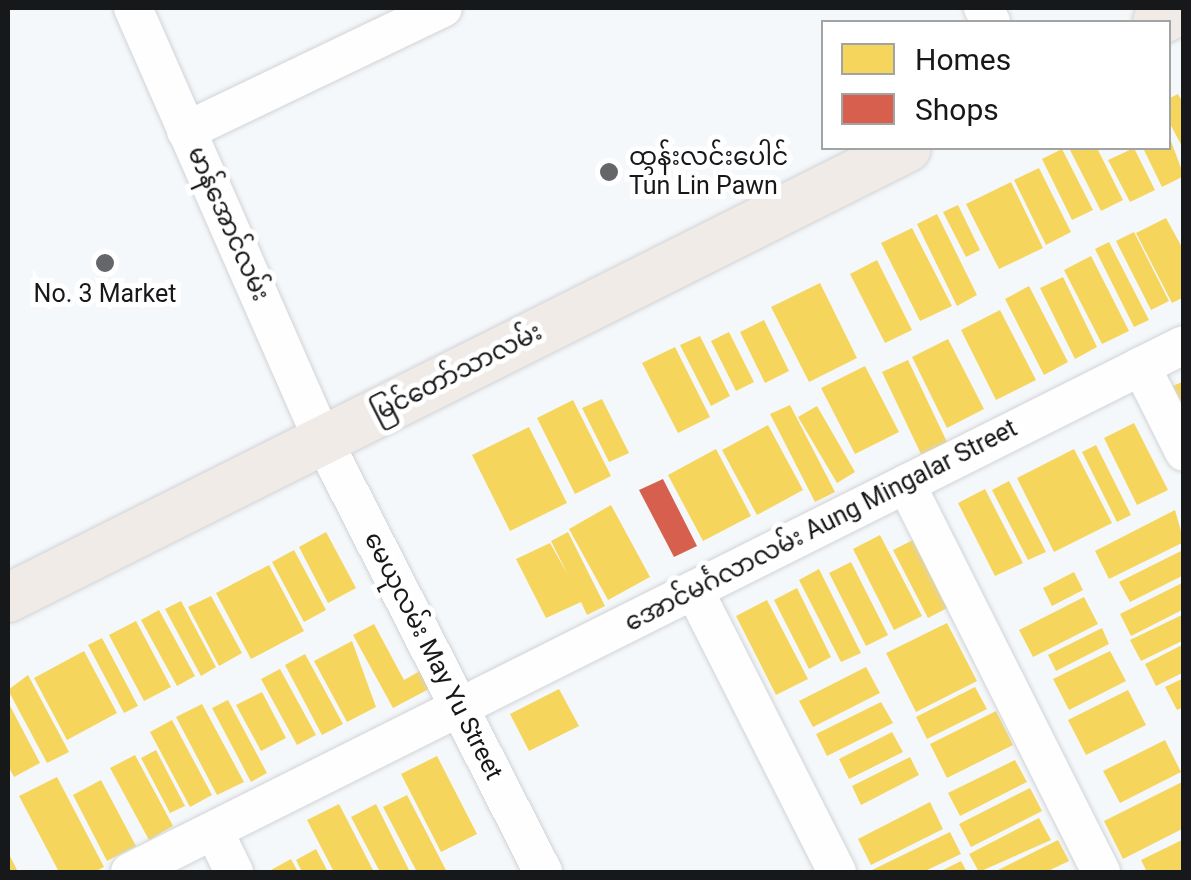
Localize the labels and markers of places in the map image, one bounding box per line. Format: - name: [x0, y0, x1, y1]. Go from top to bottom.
- place label: ထွန်းလင်းပေါင် Tun Lin Pawn: [629, 143, 788, 202]
- marker: ထွန်းလင်းပေါင် Tun Lin Pawn: [598, 161, 620, 183]
- marker: No. 3 Market: [94, 252, 116, 274]
- place label: No. 3 Market: [34, 279, 176, 309]

